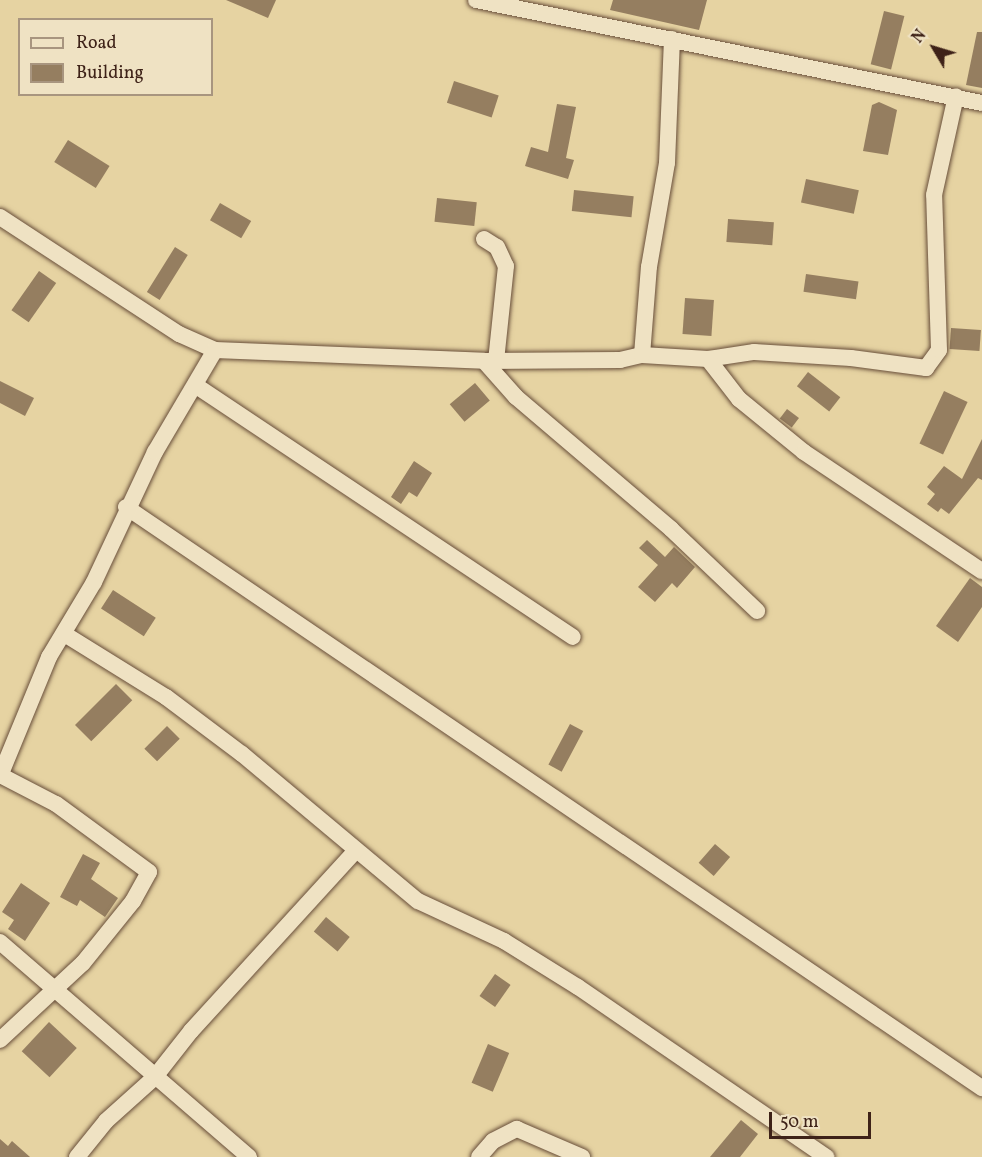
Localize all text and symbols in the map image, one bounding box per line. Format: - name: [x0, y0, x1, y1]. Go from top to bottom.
- legend: [18, 18, 213, 96]
- north arrow: [904, 18, 964, 78]
- text: N: [908, 26, 932, 48]
- text: Road: [76, 31, 117, 56]
- text: Building: [76, 61, 144, 86]
- scale bar: [772, 1100, 874, 1138]
- text: 50 m: [780, 1110, 819, 1135]

